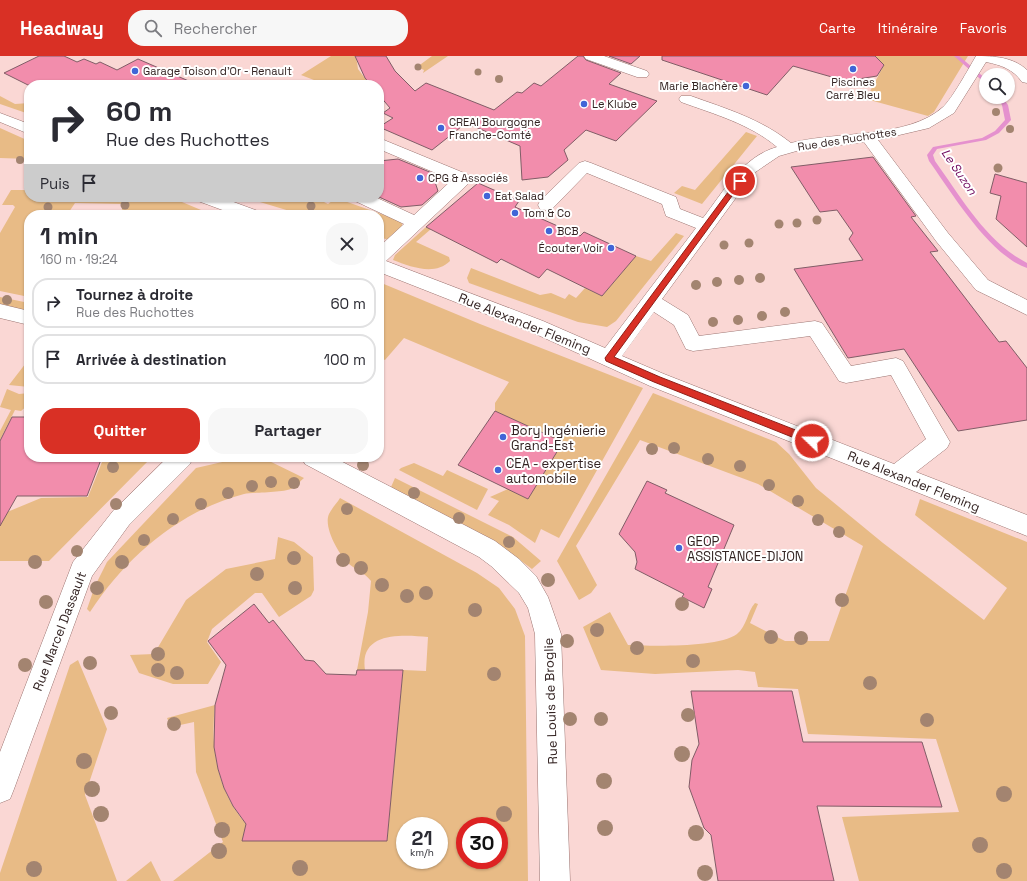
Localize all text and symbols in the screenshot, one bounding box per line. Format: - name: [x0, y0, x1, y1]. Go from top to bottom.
- search box: [128, 10, 408, 46]
- text: Headway: [20, 16, 104, 41]
- icon: search: [142, 17, 164, 39]
- text: Rechercher: [174, 19, 257, 38]
- text: Carte: [819, 19, 856, 37]
- text: Itinéraire: [878, 19, 938, 37]
- text: Favoris: [960, 19, 1007, 37]
- place label: Garage Toison d'Or - Renault: [143, 64, 292, 78]
- marker: Piscines Carré Bleu: [848, 64, 858, 74]
- marker: Garage Toison d'Or - Renault: [130, 66, 140, 76]
- map controls: [979, 68, 1015, 104]
- button: search: [979, 68, 1015, 104]
- place label: Piscines Carré Bleu: [826, 75, 880, 102]
- place label: Marie Blachère: [660, 79, 738, 93]
- marker: Marie Blachère: [741, 81, 751, 91]
- text: 60 m: [106, 93, 172, 129]
- icon: right: [40, 96, 92, 148]
- place label: Le Klube: [592, 97, 637, 111]
- marker: Le Klube: [579, 99, 589, 109]
- place label: CREAI Bourgogne Franche-Comté: [449, 115, 541, 142]
- marker: CREAI Bourgogne Franche-Comté: [436, 123, 446, 133]
- street label: Rue des Ruchottes: [797, 124, 898, 154]
- text: Rue des Ruchottes: [106, 128, 270, 151]
- water label: Le Suzon: [938, 146, 981, 199]
- pin: [723, 164, 757, 198]
- icon: arrive: [729, 170, 751, 192]
- place label: CPG & Associés: [428, 171, 508, 185]
- icon: arrive: [78, 172, 100, 194]
- marker: CPG & Associés: [415, 173, 425, 183]
- text: Puis: [40, 174, 70, 193]
- place label: Eat Salad: [495, 189, 544, 203]
- marker: Eat Salad: [482, 191, 492, 201]
- place label: Tom & Co: [523, 206, 571, 220]
- marker: Tom & Co: [510, 208, 520, 218]
- text: 1 min: [40, 220, 99, 251]
- button: close: [326, 223, 368, 265]
- place label: BCB: [557, 224, 579, 238]
- marker: BCB: [544, 226, 554, 236]
- place label: Écouter Voir: [538, 241, 603, 255]
- marker: Écouter Voir: [606, 243, 616, 253]
- text: 160 m · 19:24: [40, 251, 118, 268]
- text: Tournez à droite: [76, 285, 193, 304]
- street label: Rue Alexander Fleming: [456, 289, 594, 358]
- icon: right: [42, 292, 64, 314]
- text: 60 m: [330, 294, 366, 313]
- text: Rue des Ruchottes: [76, 304, 194, 321]
- icon: arrive: [42, 348, 64, 370]
- text: Arrivée à destination: [76, 350, 226, 369]
- text: 100 m: [324, 350, 366, 369]
- button: Quitter: [40, 408, 200, 454]
- button: Partager: [208, 408, 368, 454]
- position arrow: [791, 420, 833, 462]
- place label: Bory Ingénierie Grand-Est: [511, 422, 606, 454]
- marker: Bory Ingénierie Grand-Est: [498, 432, 508, 442]
- street label: Rue Alexander Fleming: [845, 447, 983, 516]
- place label: CEA - expertise automobile: [506, 455, 601, 487]
- marker: CEA - expertise automobile: [493, 465, 503, 475]
- place label: GEOP ASSISTANCE-DIJON: [687, 533, 804, 565]
- marker: GEOP ASSISTANCE-DIJON: [674, 543, 684, 553]
- street label: Rue Marcel Dassault: [29, 569, 90, 693]
- street label: Rue Louis de Broglie: [540, 637, 561, 765]
- speed limit sign: 30: [456, 817, 508, 869]
- text: 21: [412, 825, 432, 851]
- text: km/h: [410, 846, 434, 859]

